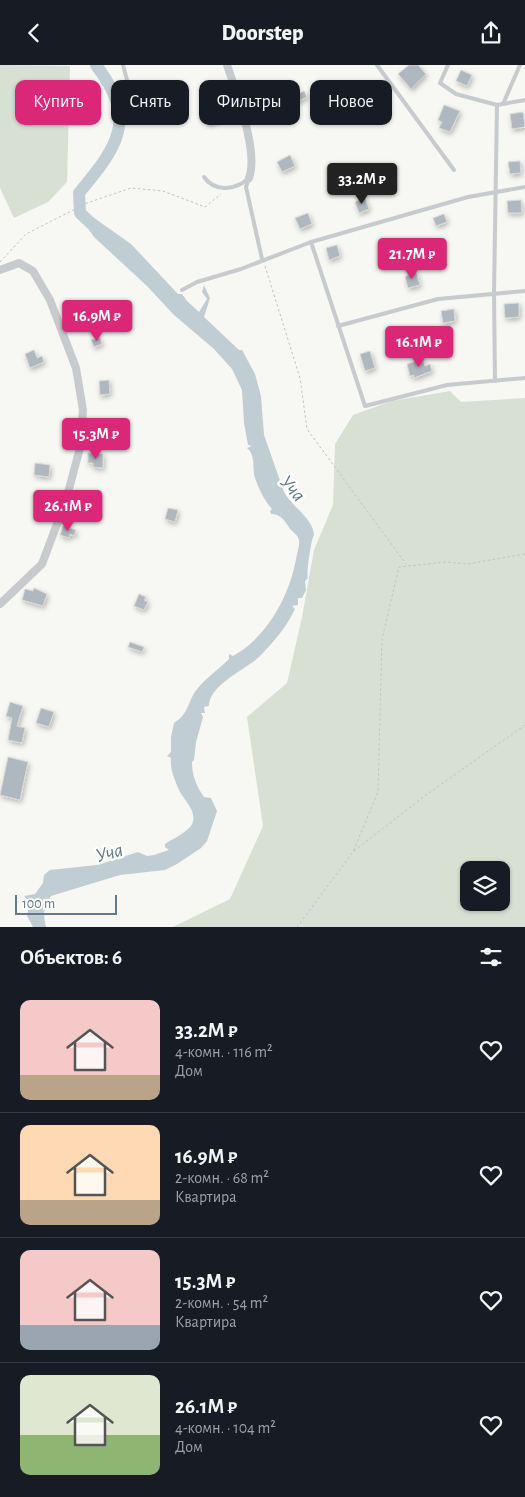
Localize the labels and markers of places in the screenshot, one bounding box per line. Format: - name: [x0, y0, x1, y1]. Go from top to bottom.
- pin: 33.2M ₽: [316, 163, 408, 205]
- pin: 21.7M ₽: [366, 237, 458, 280]
- pin: 16.9M ₽: [51, 299, 143, 342]
- pin: 16.1M ₽: [373, 325, 465, 368]
- pin: 15.3M ₽: [50, 417, 142, 460]
- pin: 26.1M ₽: [22, 489, 114, 532]

